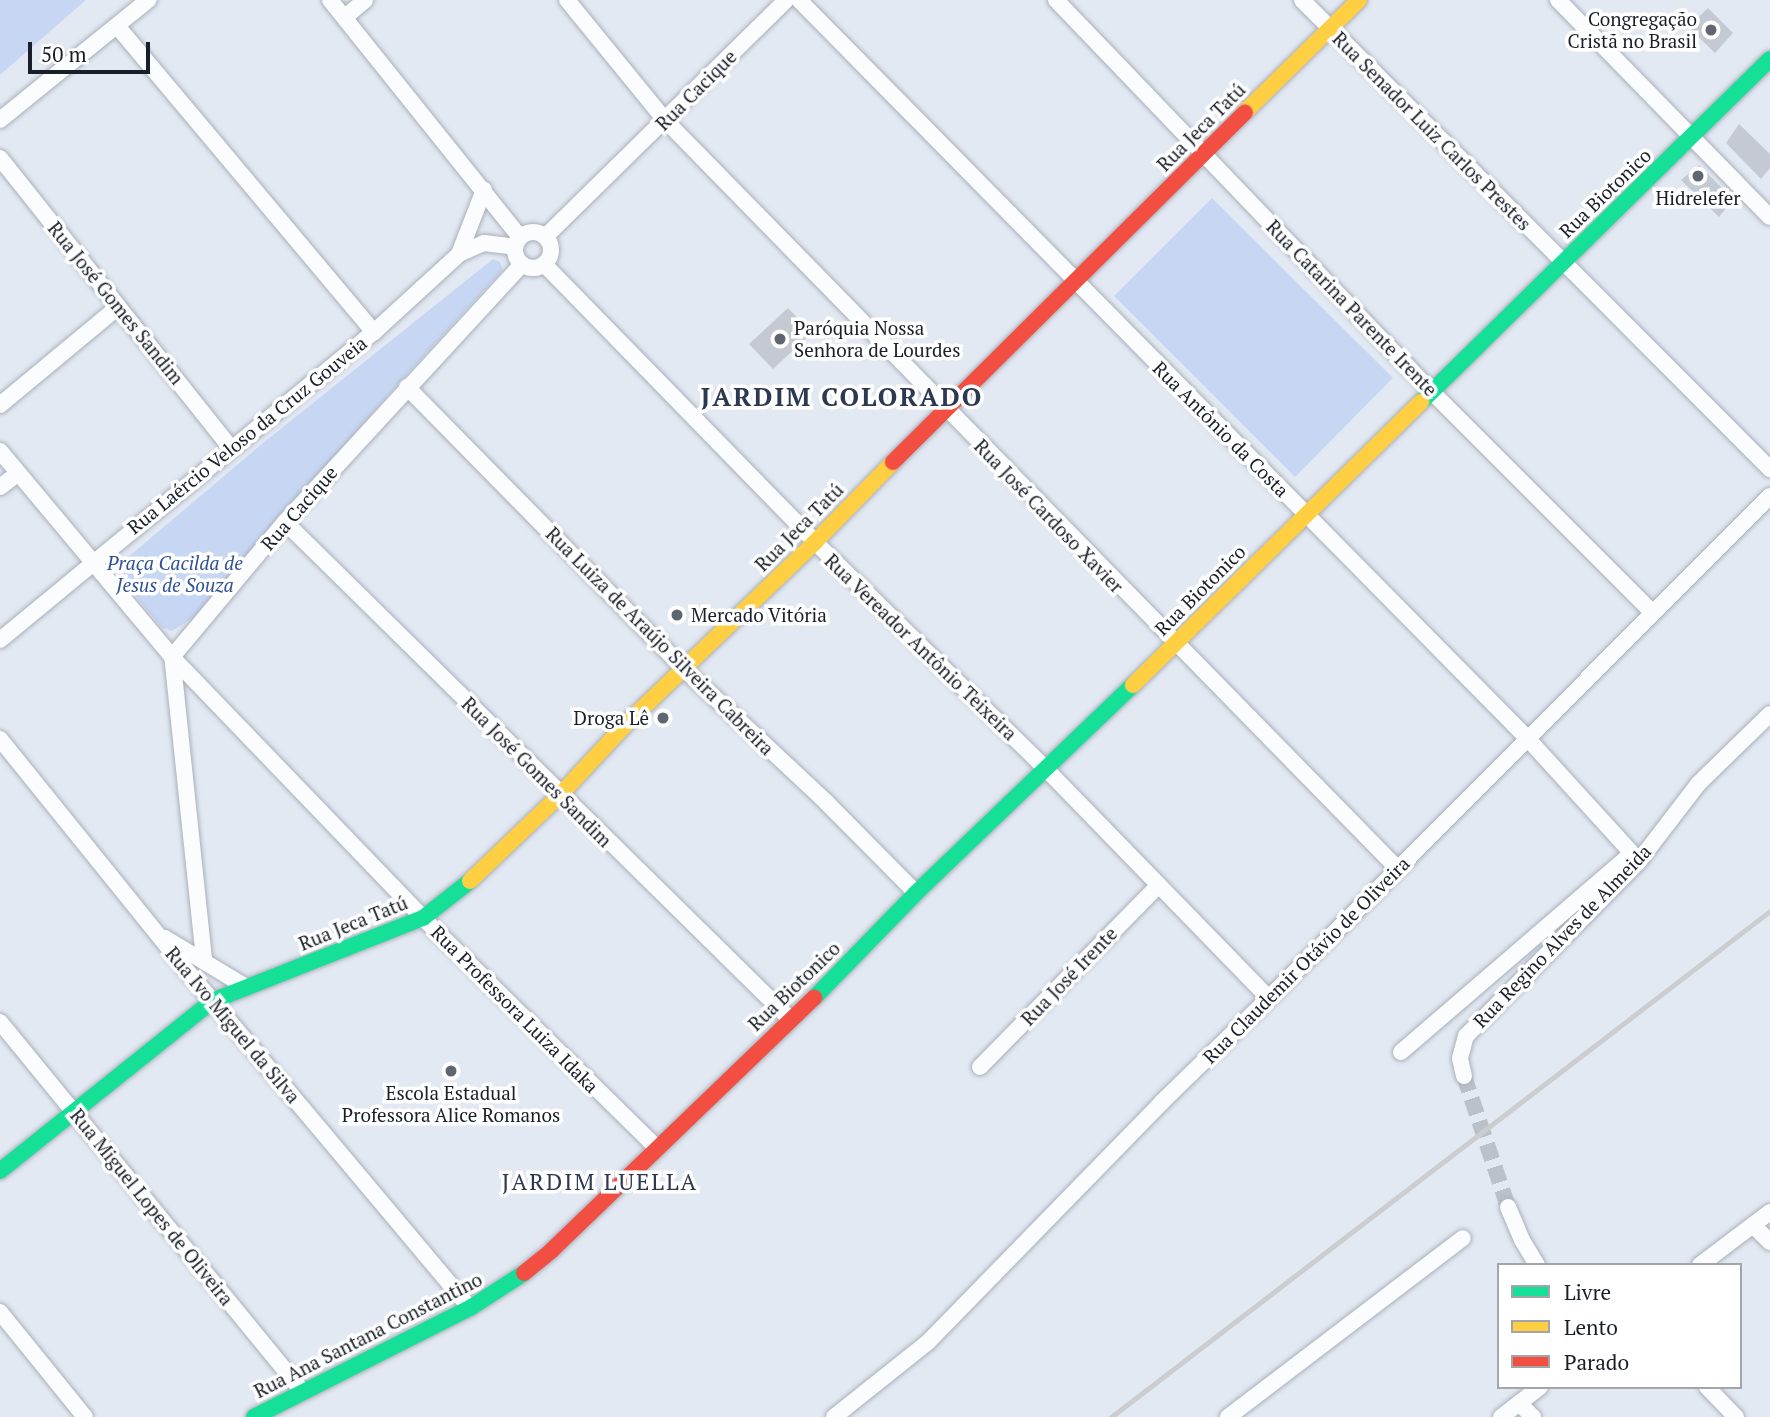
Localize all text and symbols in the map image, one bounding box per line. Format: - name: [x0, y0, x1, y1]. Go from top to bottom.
- place label: Congregação Cristã no Brasil: [1568, 8, 1697, 52]
- marker: Congregação Cristã no Brasil: [1703, 22, 1719, 38]
- street label: Rua Senador Luiz Carlos Prestes: [1328, 27, 1536, 235]
- scale bar: [32, 28, 154, 72]
- text: 50 m: [41, 40, 87, 68]
- street label: Rua Cacique: [651, 45, 741, 135]
- street label: Rua Jeca Tatú: [1152, 78, 1250, 176]
- street label: Rua Biotonico: [1554, 144, 1656, 242]
- marker: Hidrelefer: [1690, 168, 1706, 184]
- place label: Hidrelefer: [1655, 187, 1741, 209]
- street label: Rua Catarina Parente Irente: [1262, 215, 1442, 401]
- street label: Rua José Gomes Sandim: [43, 217, 189, 389]
- place label: Paróquia Nossa Senhora de Lourdes: [794, 317, 960, 361]
- street label: Rua Laércio Veloso da Cruz Gouveia: [123, 331, 371, 539]
- marker: Paróquia Nossa Senhora de Lourdes: [772, 331, 788, 347]
- street label: Rua Antônio da Costa: [1148, 356, 1294, 502]
- district label: JARDIM COLORADO: [703, 381, 981, 413]
- street label: Rua José Cardoso Xavier: [970, 434, 1128, 598]
- street label: Rua Cacique: [256, 461, 342, 555]
- street label: Rua Jeca Tatú: [750, 478, 848, 576]
- street label: Rua Luiza de Araújo Silveira Cabreira: [541, 522, 779, 760]
- street label: Rua Biotonico: [1150, 540, 1250, 640]
- street label: Rua Vereador Antônio Teixeira: [820, 549, 1022, 745]
- park label: Praça Cacilda de Jesus de Souza: [107, 552, 243, 596]
- place label: Mercado Vitória: [691, 604, 827, 626]
- marker: Mercado Vitória: [669, 607, 685, 623]
- street label: Rua José Gomes Sandim: [457, 692, 617, 852]
- place label: Droga Lê: [574, 707, 649, 729]
- marker: Droga Lê: [655, 710, 671, 726]
- street label: Rua Regino Alves de Almeida: [1468, 840, 1656, 1032]
- street label: Rua Claudemir Otávio de Oliveira: [1198, 852, 1414, 1068]
- street label: Rua Jeca Tatú: [295, 891, 411, 955]
- street label: Rua Professora Luiza Idaka: [427, 921, 603, 1097]
- street label: Rua José Irente: [1016, 922, 1122, 1030]
- street label: Rua Biotonico: [743, 937, 845, 1035]
- street label: Rua Ivo Miguel da Silva: [161, 942, 305, 1108]
- marker: Escola Estadual Professora Alice Romanos: [443, 1063, 459, 1079]
- place label: Escola Estadual Professora Alice Romanos: [342, 1082, 560, 1126]
- street label: Rua Miguel Lopes de Oliveira: [66, 1104, 238, 1310]
- district label: JARDIM LUELLA: [503, 1168, 697, 1196]
- legend: [1497, 1263, 1742, 1389]
- street label: Rua Ana Santana Constantino: [250, 1267, 486, 1403]
- text: Livre: [1564, 1278, 1611, 1306]
- text: Lento: [1564, 1313, 1618, 1341]
- text: Parado: [1564, 1348, 1629, 1376]

